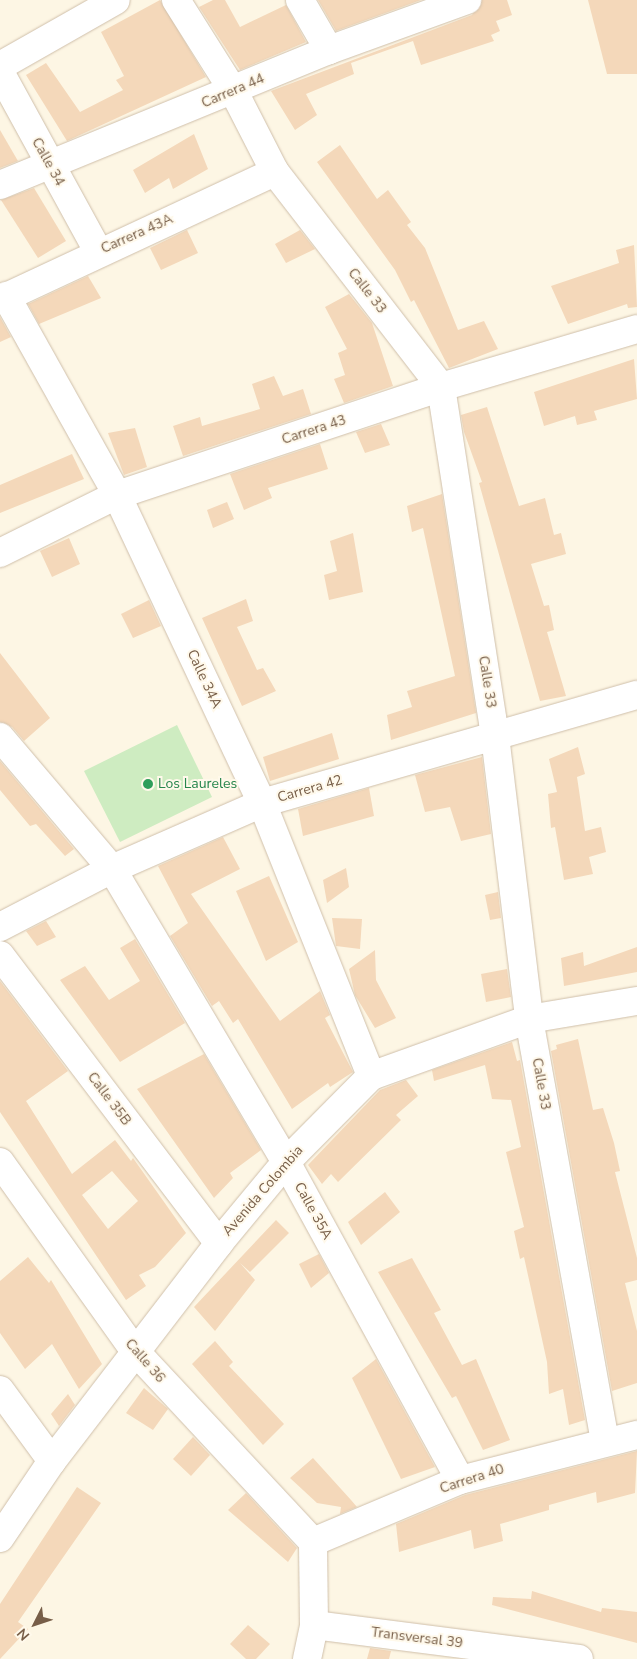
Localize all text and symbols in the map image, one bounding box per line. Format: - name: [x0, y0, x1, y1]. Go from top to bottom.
- street label: Carrera 44: [199, 70, 267, 112]
- street label: Calle 34: [28, 135, 68, 189]
- street label: Carrera 43A: [98, 211, 176, 257]
- street label: Calle 33: [344, 265, 390, 317]
- street label: Carrera 43: [280, 412, 348, 448]
- street label: Calle 34A: [183, 647, 225, 711]
- street label: Calle 33: [475, 655, 499, 709]
- street label: Carrera 42: [276, 772, 344, 806]
- place label: Los Laureles: [158, 776, 237, 792]
- marker: Los Laureles: [142, 778, 154, 790]
- street label: Calle 33: [528, 1057, 554, 1111]
- street label: Calle 35B: [84, 1069, 134, 1129]
- street label: Avenida Colombia: [219, 1142, 307, 1240]
- street label: Calle 35A: [290, 1179, 336, 1243]
- street label: Calle 36: [121, 1336, 169, 1386]
- street label: Carrera 40: [438, 1461, 506, 1497]
- north arrow: [10, 1599, 60, 1649]
- text: N: [13, 1624, 34, 1644]
- street label: Transversal 39: [370, 1624, 464, 1652]

